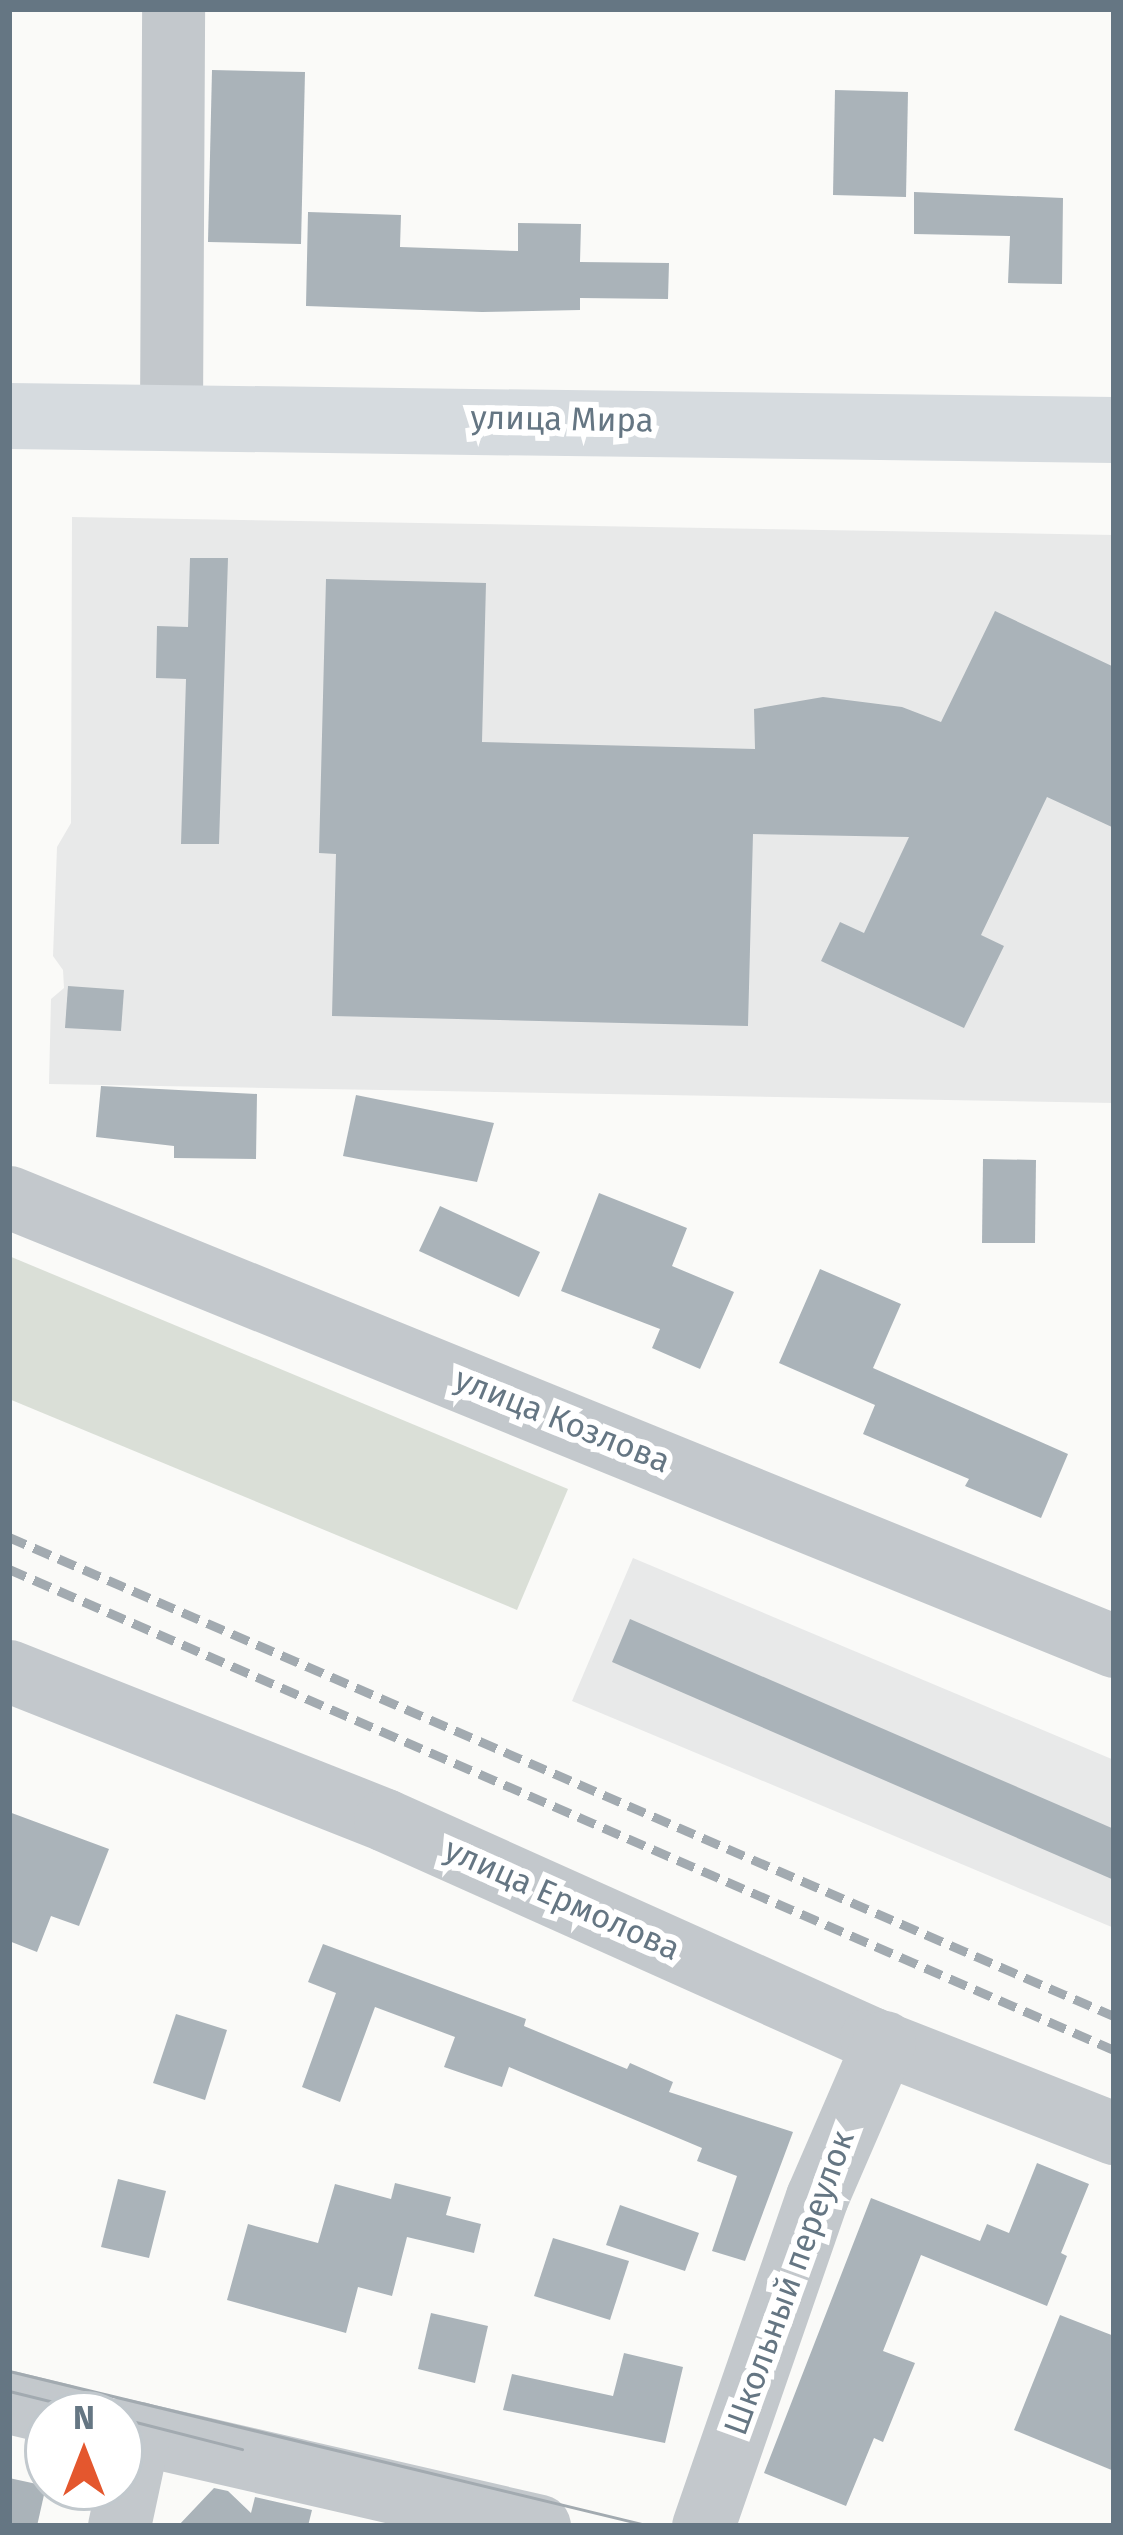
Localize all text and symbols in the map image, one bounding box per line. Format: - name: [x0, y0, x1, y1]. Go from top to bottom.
- street label: улица Мира: [470, 399, 654, 441]
- street label: улица Козлова: [449, 1360, 675, 1482]
- street label: улица Ермолова: [438, 1830, 686, 1970]
- street label: Школьный переулок: [717, 2125, 863, 2441]
- north arrow: [24, 2391, 144, 2511]
- text: N: [73, 2398, 95, 2438]

